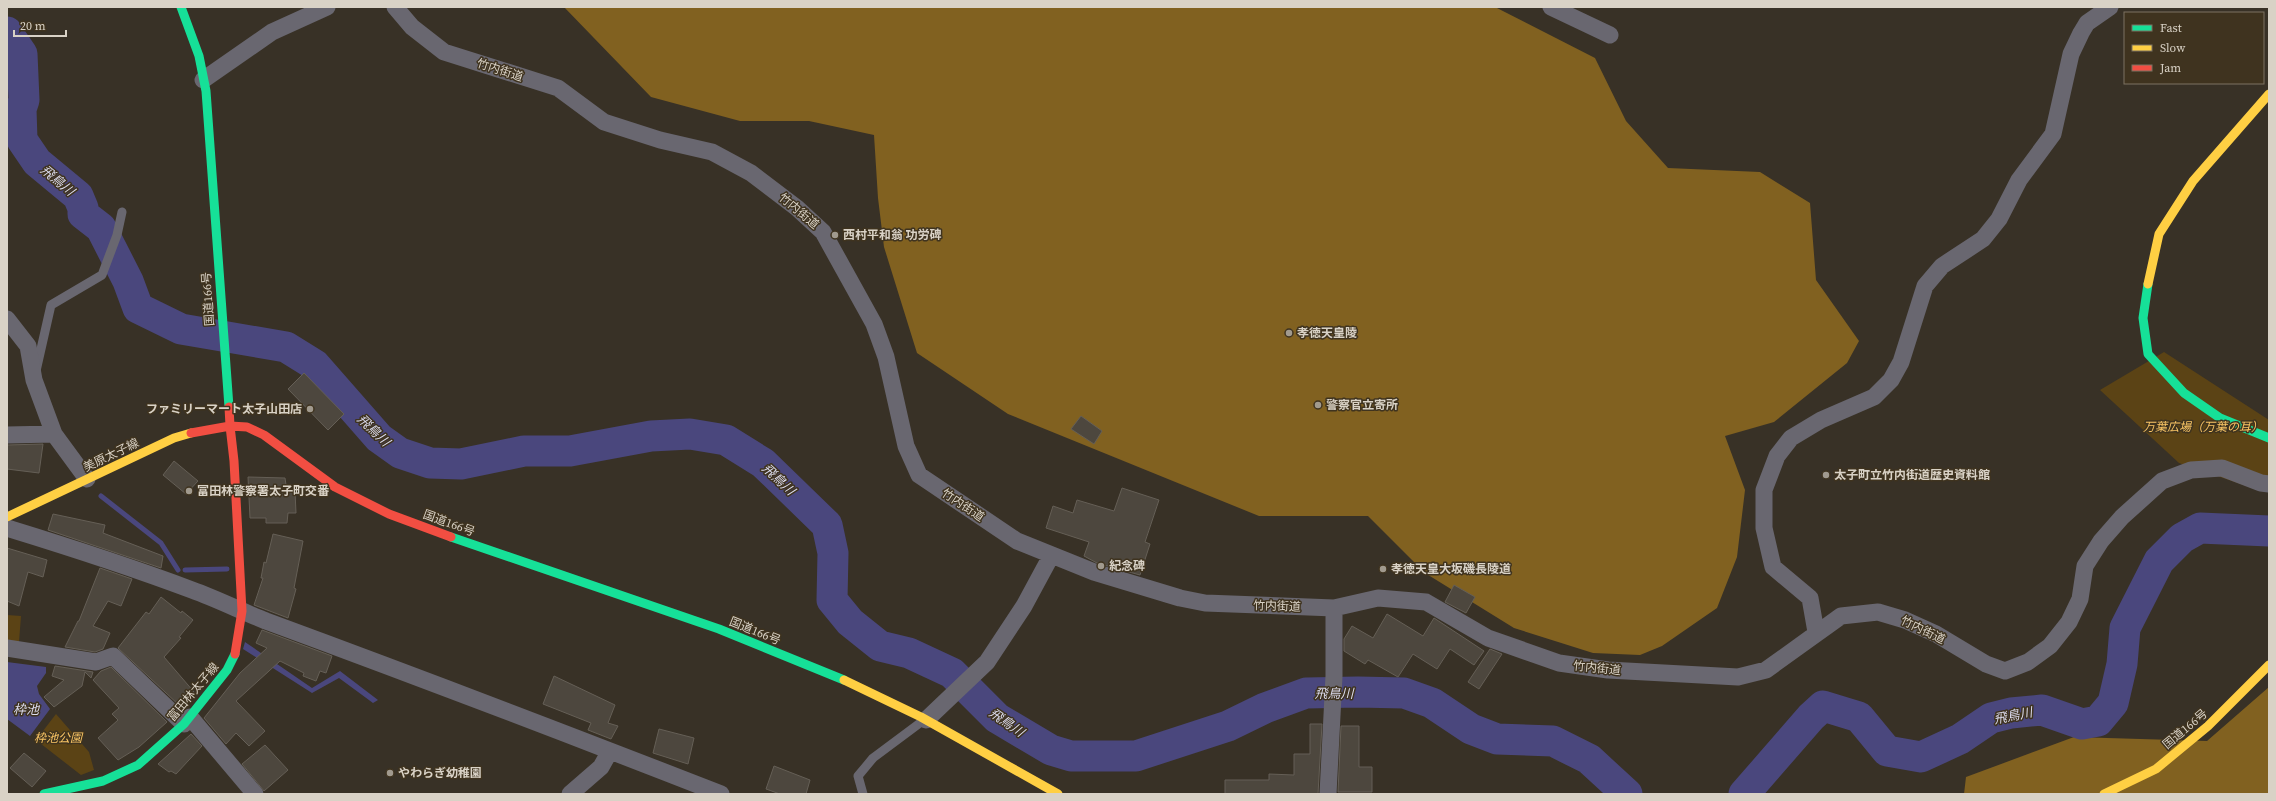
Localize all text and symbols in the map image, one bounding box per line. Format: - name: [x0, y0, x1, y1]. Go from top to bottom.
- scale bar: [14, 12, 66, 38]
- legend: [2124, 12, 2264, 84]
- text: 20 m: [20, 18, 46, 34]
- text: Fast: [2160, 20, 2182, 36]
- text: Slow: [2160, 40, 2186, 56]
- street label: 竹内街道: [475, 55, 525, 85]
- text: Jam: [2159, 60, 2181, 76]
- water label: 飛鳥川: [37, 161, 80, 201]
- street label: 竹内街道: [775, 189, 823, 233]
- place label: 西村平和翁 功労碑: [843, 227, 942, 243]
- marker: 西村平和翁 功労碑: [830, 230, 840, 240]
- street label: 国道166号: [198, 271, 218, 327]
- place label: 孝徳天皇陵: [1297, 325, 1357, 341]
- marker: 孝徳天皇陵: [1284, 328, 1294, 338]
- place label: 警察官立寄所: [1326, 397, 1398, 413]
- marker: 警察官立寄所: [1313, 400, 1323, 410]
- place label: ファミリーマート太子山田店: [146, 401, 302, 417]
- marker: ファミリーマート太子山田店: [305, 404, 315, 414]
- water label: 飛鳥川: [354, 411, 395, 451]
- park label: 万葉広場（万葉の耳）: [2143, 419, 2263, 435]
- street label: 美原太子線: [81, 435, 141, 475]
- water label: 飛鳥川: [759, 460, 800, 500]
- place label: 太子町立竹内街道歴史資料館: [1834, 467, 1990, 483]
- marker: 太子町立竹内街道歴史資料館: [1821, 470, 1831, 480]
- place label: 富田林警察署太子町交番: [197, 483, 330, 499]
- street label: 竹内街道: [939, 485, 987, 525]
- marker: 富田林警察署太子町交番: [184, 486, 194, 496]
- street label: 国道166号: [421, 506, 477, 540]
- place label: 紀念碑: [1109, 558, 1145, 574]
- marker: 紀念碑: [1096, 561, 1106, 571]
- place label: 孝徳天皇大坂磯長陵道: [1391, 561, 1511, 577]
- marker: 孝徳天皇大坂磯長陵道: [1378, 564, 1388, 574]
- street label: 竹内街道: [1253, 597, 1301, 615]
- street label: 竹内街道: [1898, 612, 1948, 648]
- street label: 国道166号: [727, 613, 783, 649]
- street label: 竹内街道: [1572, 658, 1622, 678]
- street label: 富田林太子線: [164, 659, 222, 725]
- water label: 飛鳥川: [1314, 685, 1355, 702]
- water label: 枠池: [13, 701, 41, 718]
- water label: 飛鳥川: [1992, 703, 2036, 728]
- water label: 飛鳥川: [986, 704, 1029, 742]
- street label: 国道166号: [2159, 706, 2211, 752]
- park label: 枠池公園: [34, 730, 84, 746]
- place label: やわらぎ幼稚園: [398, 765, 482, 781]
- marker: やわらぎ幼稚園: [385, 768, 395, 778]

